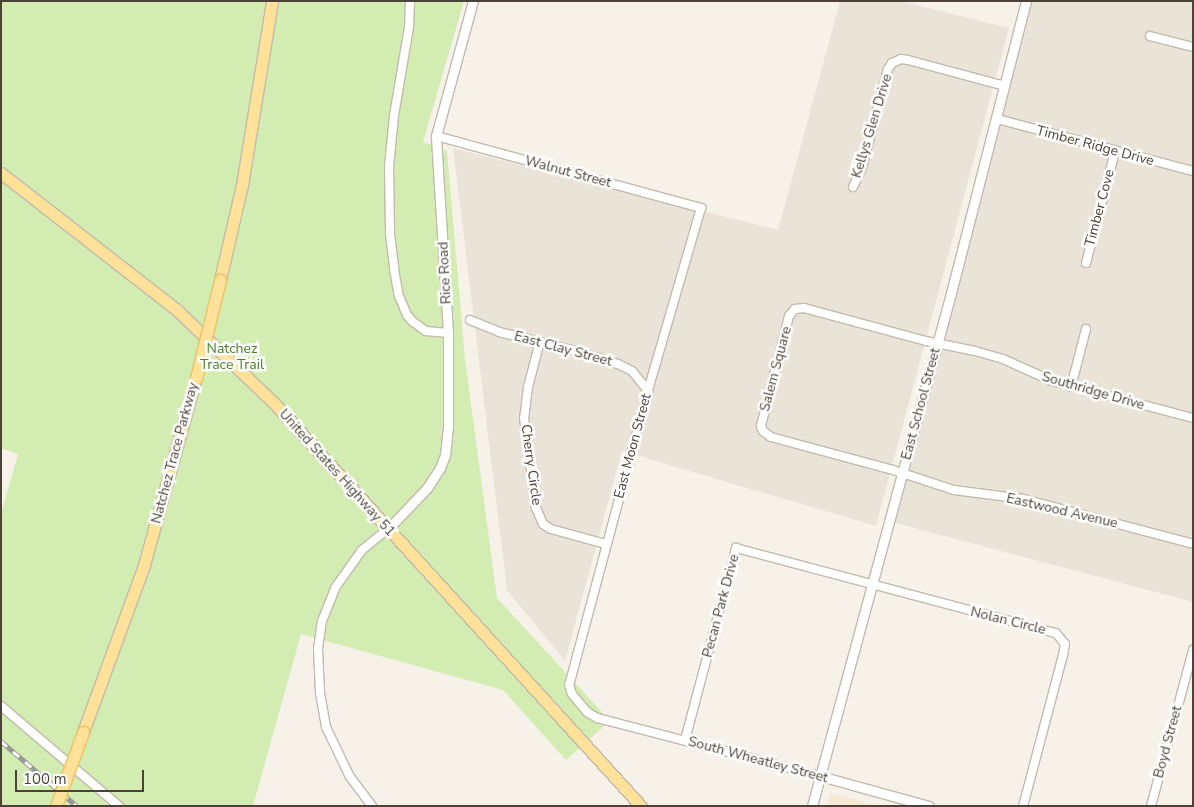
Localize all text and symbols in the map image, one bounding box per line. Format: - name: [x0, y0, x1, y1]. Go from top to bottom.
- street label: Kellys Glen Drive: [848, 72, 896, 180]
- street label: Timber Ridge Drive: [1034, 122, 1156, 170]
- street label: Walnut Street: [523, 152, 613, 192]
- street label: Timber Cove: [1082, 168, 1118, 248]
- street label: Rice Road: [435, 241, 455, 305]
- street label: Salem Square: [757, 325, 795, 413]
- street label: East Clay Street: [512, 328, 614, 370]
- park label: Natchez Trace Trail: [200, 341, 264, 374]
- street label: East School Street: [898, 346, 944, 462]
- street label: Southridge Drive: [1040, 368, 1146, 414]
- street label: Natchez Trace Parkway: [148, 381, 202, 525]
- street label: East Moon Street: [611, 392, 655, 500]
- street label: United States Highway 51: [275, 406, 399, 540]
- street label: Cherry Circle: [517, 423, 545, 507]
- street label: Eastwood Avenue: [1005, 490, 1119, 532]
- street label: Pecan Park Drive: [699, 553, 743, 659]
- street label: Nolan Circle: [969, 604, 1047, 638]
- street label: Boyd Street: [1150, 704, 1186, 780]
- street label: South Wheatley Street: [686, 733, 830, 787]
- scale bar: [18, 760, 146, 792]
- text: 100 m: [23, 769, 67, 789]

